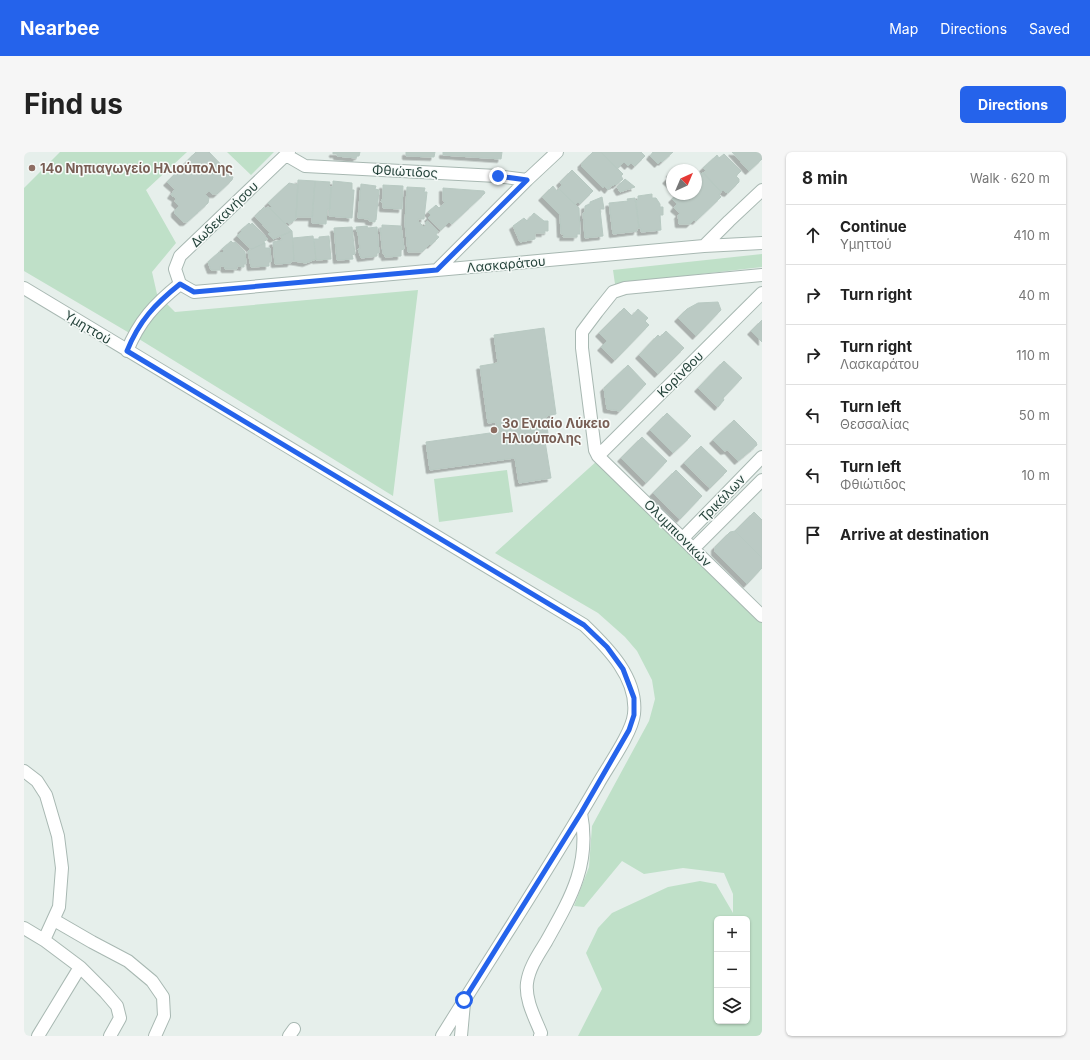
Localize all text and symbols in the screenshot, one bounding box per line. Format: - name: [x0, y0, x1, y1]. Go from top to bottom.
- text: Nearbee: [20, 17, 100, 40]
- text: Map: [889, 20, 918, 37]
- text: Directions: [940, 20, 1007, 37]
- text: Saved: [1029, 20, 1070, 37]
- button: Directions: [960, 86, 1066, 123]
- text: Find us: [24, 87, 123, 121]
- place label: 14ο Νηπιαγωγείο Ηλιούπολης: [40, 160, 233, 176]
- street label: Φθιώτιδος: [372, 161, 438, 181]
- marker: 14ο Νηπιαγωγείο Ηλιούπολης: [27, 163, 37, 173]
- north arrow: [666, 164, 702, 200]
- route end: [489, 167, 507, 185]
- text: 8 min: [802, 168, 848, 188]
- text: Walk · 620 m: [970, 170, 1050, 186]
- street label: Δωδεκανήσου: [187, 178, 261, 250]
- text: Continue: [840, 217, 907, 236]
- icon: ahead: [802, 224, 824, 246]
- text: 410 m: [1013, 227, 1050, 243]
- text: Υμηττού: [840, 236, 892, 252]
- street label: Λασκαράτου: [466, 253, 546, 275]
- icon: right: [802, 284, 824, 306]
- text: Turn right: [840, 285, 912, 304]
- text: 40 m: [1018, 287, 1050, 303]
- street label: Υμηττού: [62, 307, 114, 347]
- text: Turn right: [840, 337, 912, 356]
- icon: right: [802, 344, 824, 366]
- text: 110 m: [1016, 347, 1050, 363]
- street label: Κορίνθου: [654, 348, 706, 400]
- text: Λασκαράτου: [840, 356, 919, 372]
- text: Turn left: [840, 397, 901, 416]
- icon: left: [802, 404, 824, 426]
- text: 50 m: [1019, 407, 1050, 423]
- place label: 3ο Ενιαίο Λύκειο Ηλιούπολης: [502, 415, 610, 446]
- text: Θεσσαλίας: [840, 416, 909, 432]
- marker: 3ο Ενιαίο Λύκειο Ηλιούπολης: [489, 425, 499, 435]
- text: Turn left: [840, 457, 901, 476]
- icon: left: [802, 464, 824, 486]
- text: 10 m: [1021, 467, 1050, 483]
- street label: Τρικάλων: [696, 471, 749, 525]
- text: Φθιώτιδος: [840, 476, 906, 492]
- street label: Ολυμπιονικών: [641, 496, 715, 570]
- icon: arrive: [802, 524, 824, 546]
- text: Arrive at destination: [840, 525, 989, 544]
- map controls: [714, 916, 750, 1024]
- button: +: [714, 916, 750, 952]
- button: −: [714, 952, 750, 988]
- button: layers: [714, 988, 750, 1024]
- route start: [455, 991, 473, 1009]

